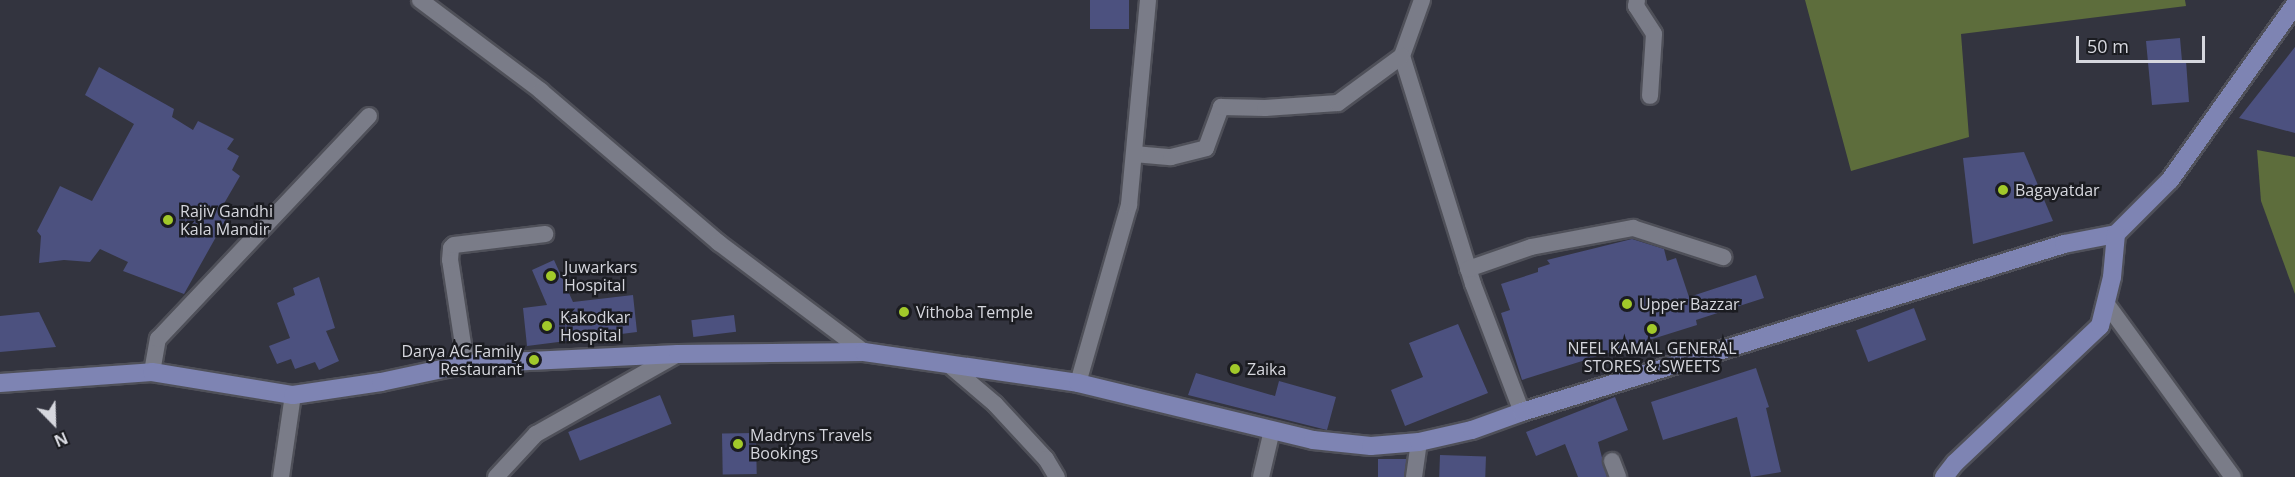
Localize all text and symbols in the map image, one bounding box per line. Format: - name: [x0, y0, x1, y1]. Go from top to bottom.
- scale bar: [2079, 24, 2208, 62]
- text: 50 m: [2087, 34, 2129, 58]
- place label: Bagayatdar: [2015, 180, 2100, 200]
- marker: Bagayatdar: [1996, 183, 2010, 197]
- place label: Rajiv Gandhi Kala Mandir: [180, 201, 273, 239]
- marker: Rajiv Gandhi Kala Mandir: [161, 213, 175, 227]
- place label: Juwarkars Hospital: [564, 257, 637, 295]
- marker: Juwarkars Hospital: [542, 267, 560, 285]
- place label: Upper Bazzar: [1639, 294, 1740, 314]
- marker: Upper Bazzar: [1620, 297, 1634, 311]
- place label: Vithoba Temple: [916, 302, 1033, 322]
- marker: Vithoba Temple: [897, 305, 911, 319]
- place label: Kakodkar Hospital: [560, 307, 630, 345]
- marker: Kakodkar Hospital: [538, 317, 556, 335]
- marker: NEEL KAMAL GENERAL STORES & SWEETS: [1645, 322, 1659, 336]
- place label: NEEL KAMAL GENERAL STORES & SWEETS: [1567, 338, 1737, 376]
- place label: Darya AC Family Restaurant: [401, 341, 522, 379]
- marker: Darya AC Family Restaurant: [527, 353, 541, 367]
- place label: Zaika: [1247, 359, 1286, 379]
- marker: Zaika: [1228, 362, 1242, 376]
- north arrow: [24, 393, 84, 453]
- place label: Madryns Travels Bookings: [750, 425, 872, 463]
- text: N: [51, 427, 71, 452]
- marker: Madryns Travels Bookings: [731, 437, 745, 451]

